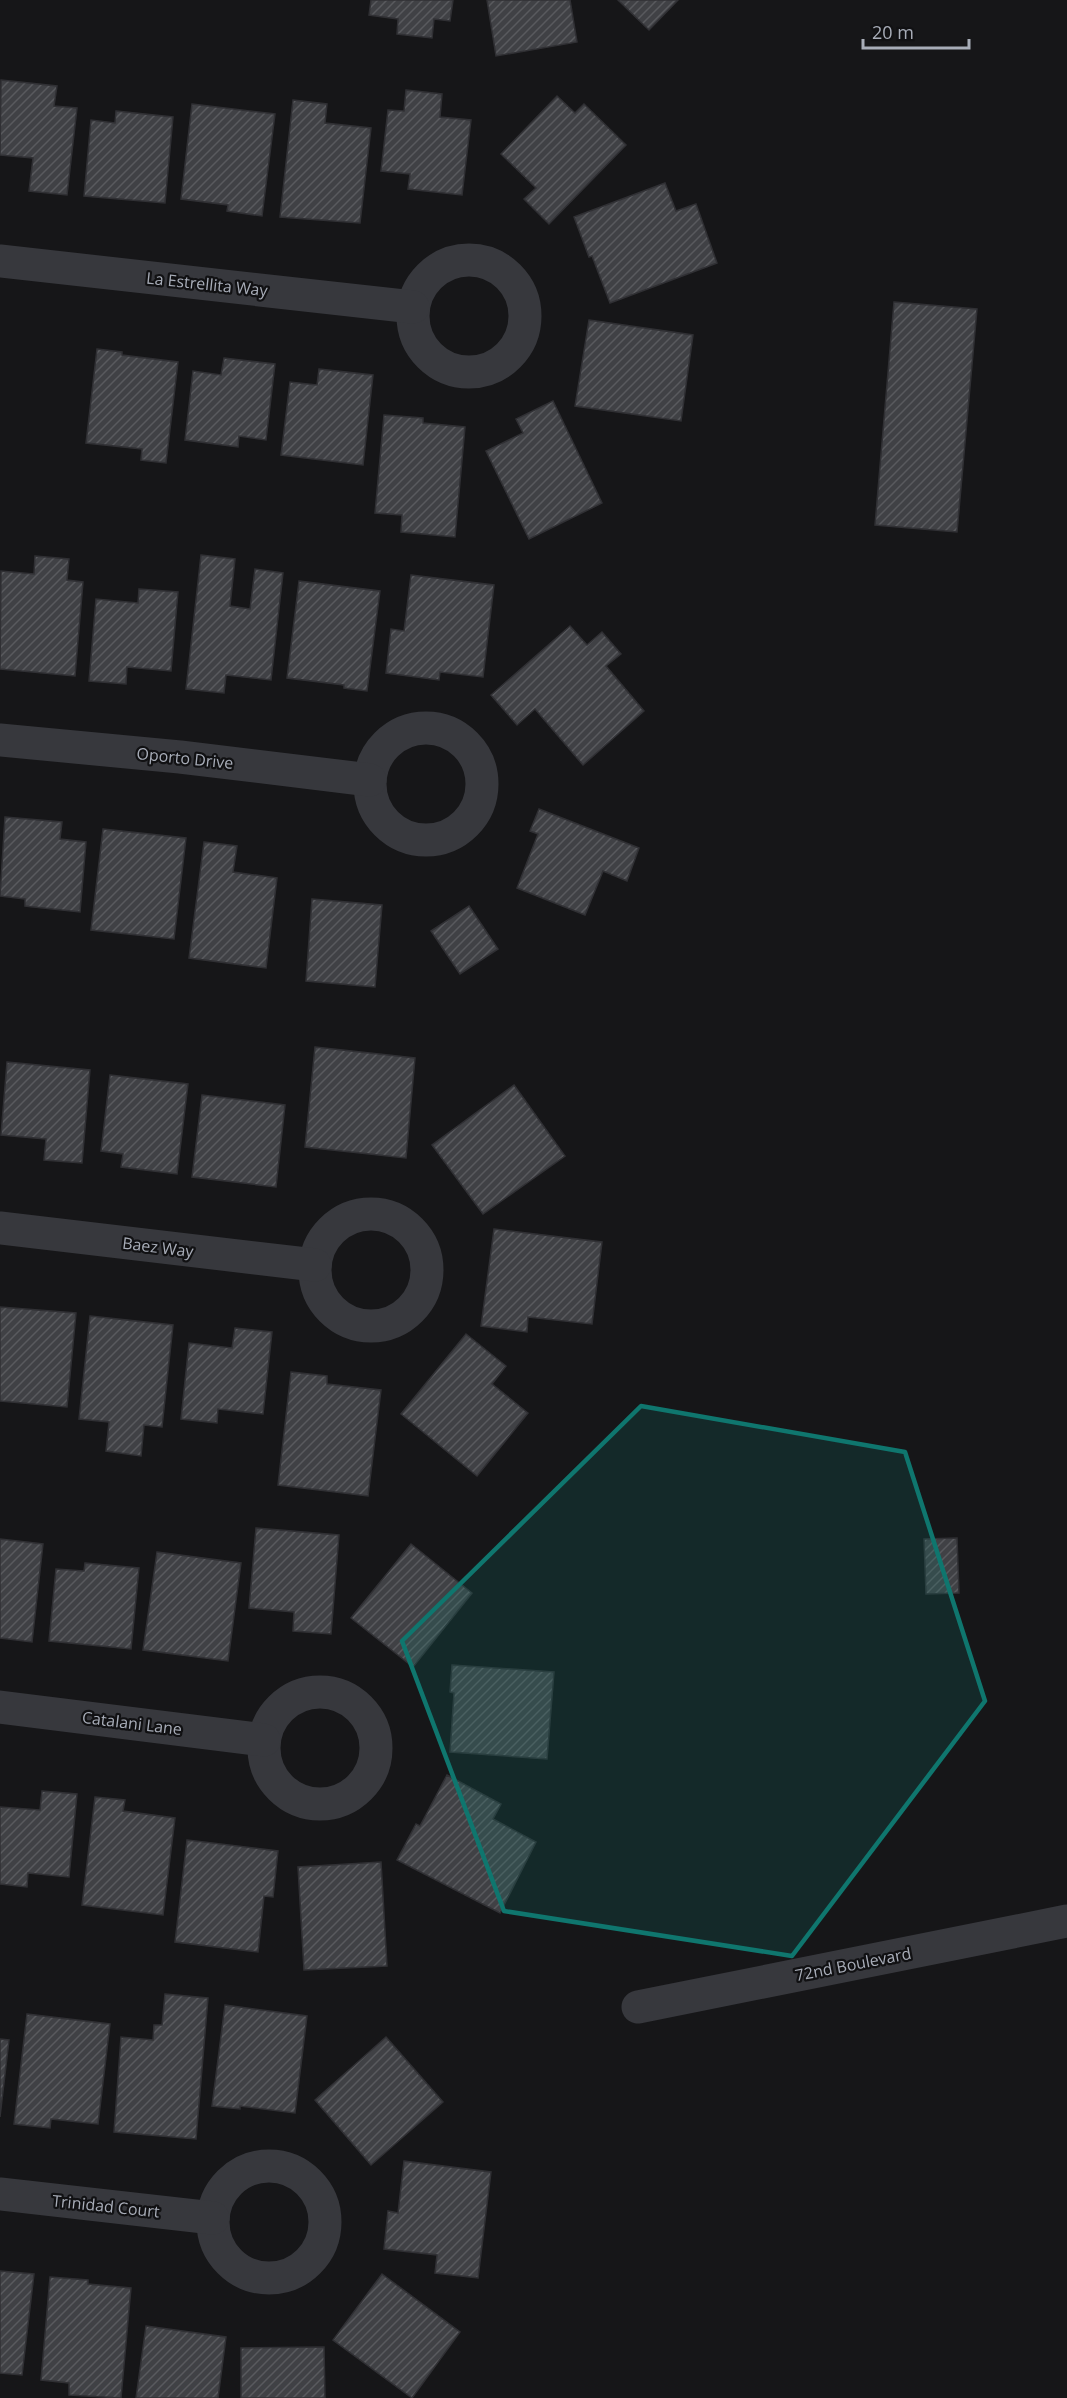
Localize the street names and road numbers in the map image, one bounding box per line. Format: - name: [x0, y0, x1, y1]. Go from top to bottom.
- street label: La Estrellita Way: [145, 267, 270, 301]
- street label: Oporto Drive: [136, 742, 234, 774]
- street label: Baez Way: [121, 1232, 196, 1262]
- street label: Catalani Lane: [81, 1706, 183, 1740]
- street label: 72nd Boulevard: [793, 1942, 913, 1986]
- street label: Trinidad Court: [51, 2189, 161, 2223]

